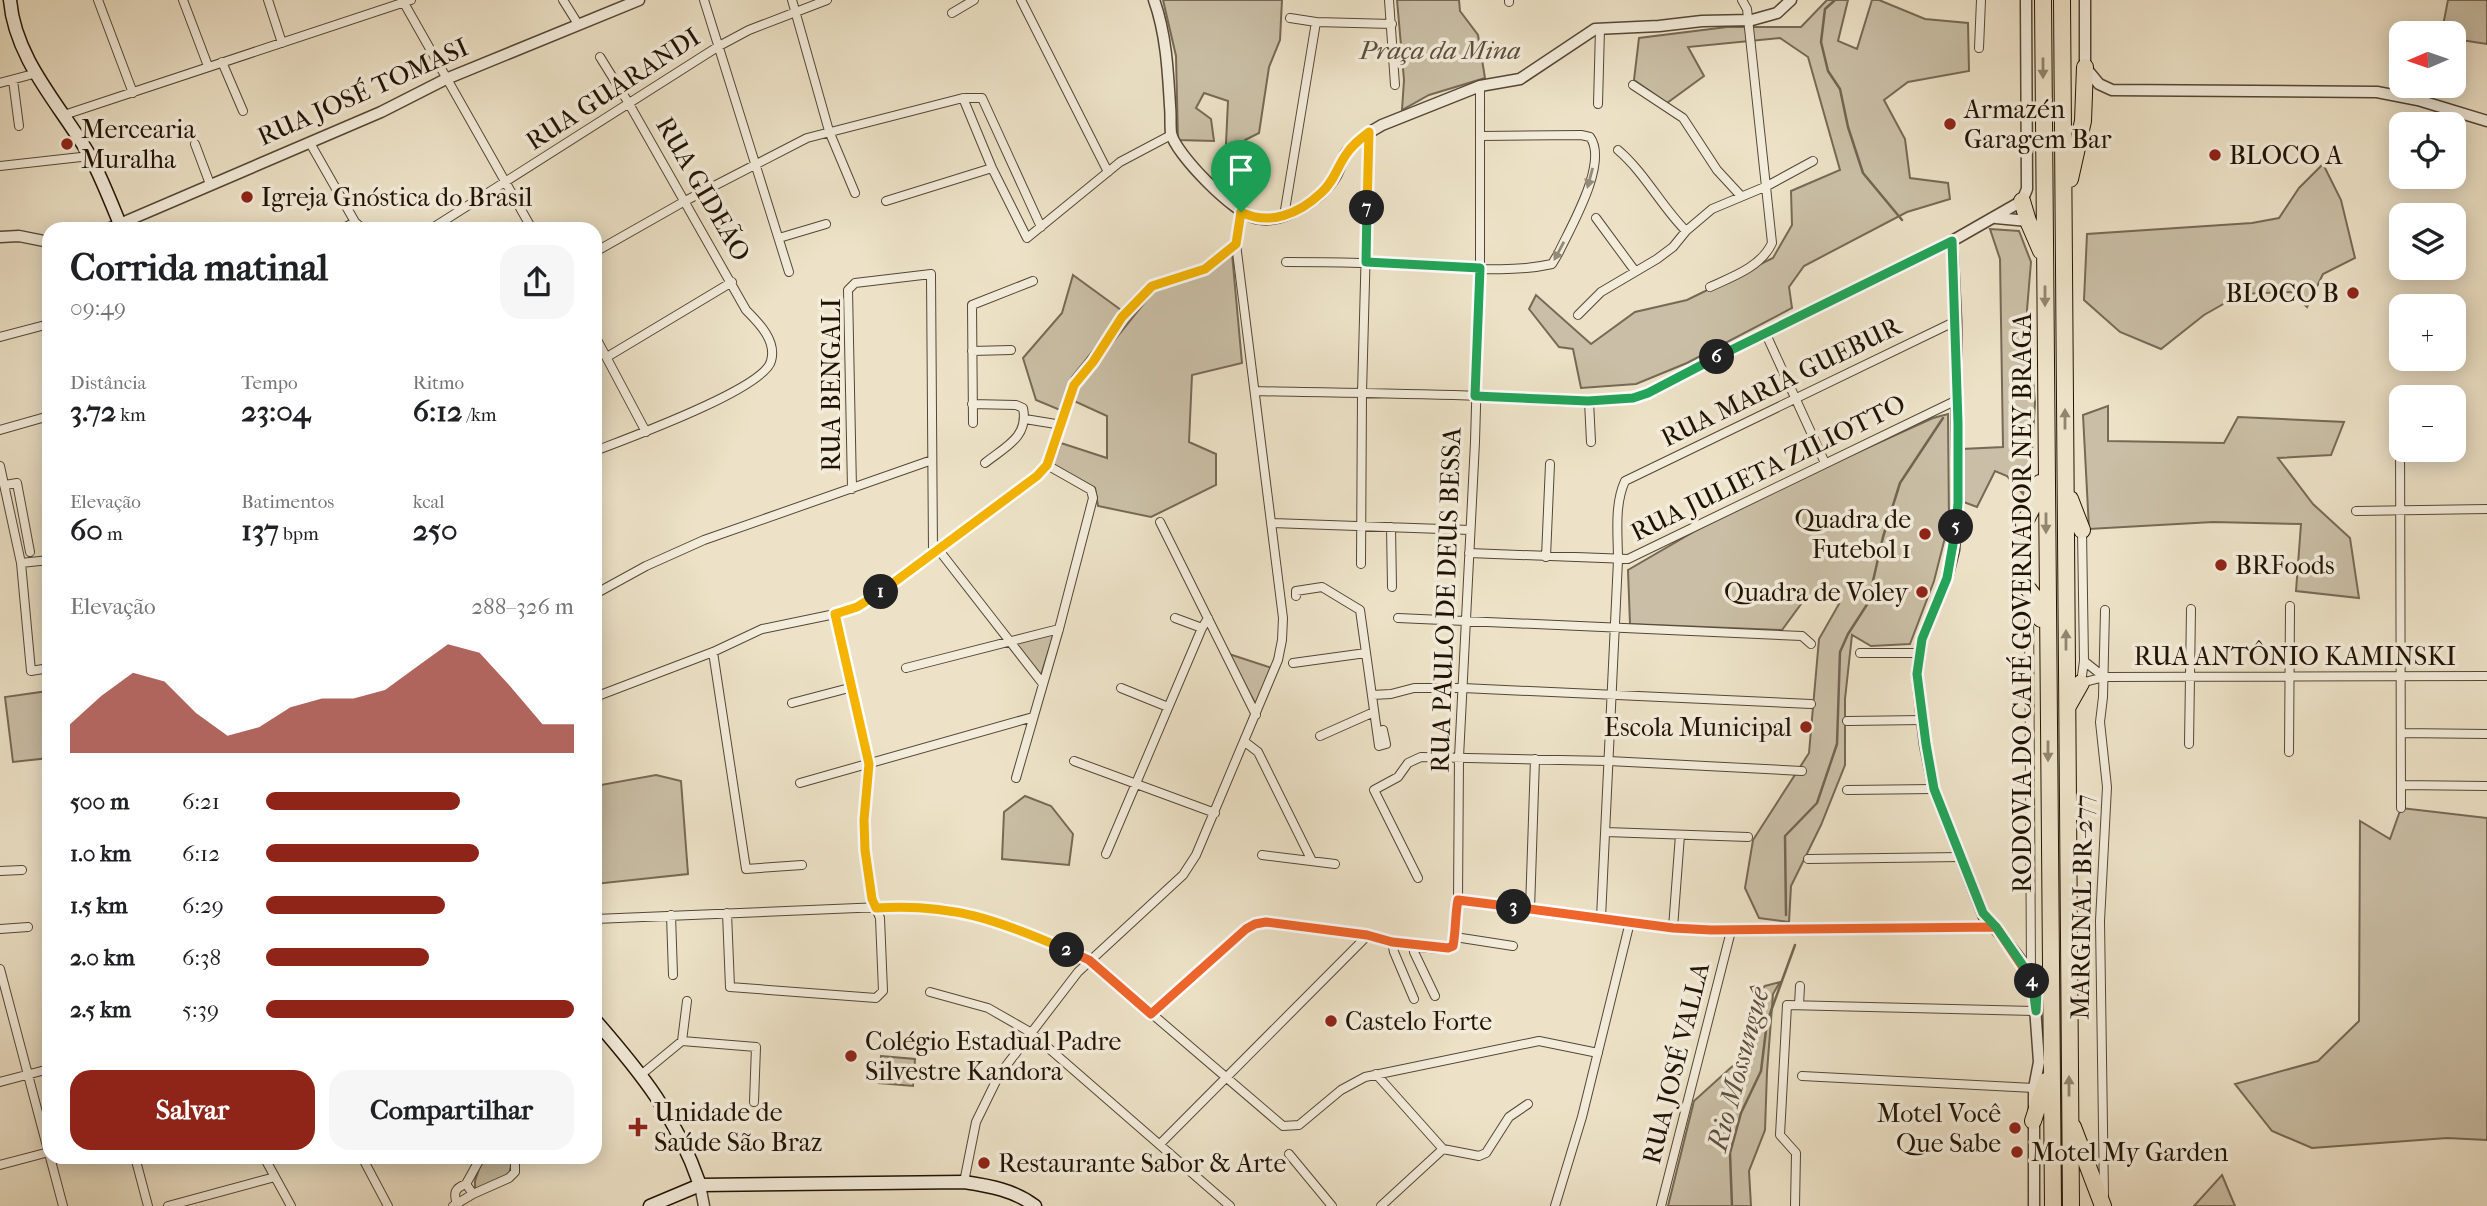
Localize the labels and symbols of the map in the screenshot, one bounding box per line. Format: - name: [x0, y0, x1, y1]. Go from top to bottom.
- street label: RUA GUARANDI: [520, 21, 706, 157]
- north arrow: [2389, 21, 2466, 98]
- street label: RUA JOSÉ TOMASI: [252, 31, 473, 152]
- park label: Praça da Mina: [1358, 35, 1521, 66]
- one-way arrow: [2037, 57, 2049, 79]
- place label: Armazén Garagem Bar: [1963, 94, 2111, 155]
- street label: RUA GIDEÃO: [649, 111, 758, 267]
- place label: Mercearia Muralha: [81, 114, 196, 175]
- marker: Armazén Garagem Bar: [1942, 116, 1958, 132]
- marker: Mercearia Muralha: [59, 136, 75, 152]
- pin: [1211, 140, 1271, 212]
- place label: BLOCO A: [2229, 140, 2344, 171]
- marker: BLOCO A: [2207, 147, 2223, 163]
- one-way arrow: [1585, 167, 1595, 188]
- place label: Igreja Gnóstica do Brasil: [261, 182, 532, 213]
- marker: Igreja Gnóstica do Brasil: [239, 189, 255, 205]
- pin: 7: [1350, 190, 1384, 226]
- one-way arrow: [1553, 241, 1565, 261]
- place label: BLOCO B: [2225, 278, 2339, 309]
- one-way arrow: [2039, 285, 2051, 307]
- marker: BLOCO B: [2345, 285, 2361, 301]
- street label: RUA BENGALI: [816, 298, 847, 472]
- street label: RUA MARIA GUEBUR: [1656, 310, 1907, 454]
- street label: RODOVIA DO CAFÉ GOVERNADOR NEY BRAGA: [2006, 312, 2038, 893]
- pin: 6: [1700, 340, 1734, 374]
- street label: RUA JULIETA ZILIOTTO: [1626, 388, 1910, 548]
- one-way arrow: [2059, 407, 2071, 429]
- street label: RUA PAULO DE DEUS BESSA: [1424, 426, 1468, 773]
- place label: Quadra de Futebol 1: [1794, 504, 1911, 565]
- pin: 5: [1938, 510, 1974, 544]
- one-way arrow: [2040, 512, 2052, 534]
- marker: Quadra de Futebol 1: [1917, 526, 1933, 542]
- place label: BRFoods: [2235, 550, 2335, 581]
- marker: BRFoods: [2213, 557, 2229, 573]
- pin: 1: [864, 574, 898, 610]
- place label: Quadra de Voley: [1724, 577, 1909, 608]
- marker: Quadra de Voley: [1914, 584, 1930, 600]
- one-way arrow: [2060, 629, 2072, 651]
- street label: RUA ANTÔNIO KAMINSKI: [2134, 640, 2456, 672]
- place label: Escola Municipal: [1604, 712, 1792, 743]
- marker: Escola Municipal: [1798, 719, 1814, 735]
- one-way arrow: [2042, 740, 2054, 762]
- street label: MARGINAL BR-277: [2065, 794, 2099, 1020]
- pin: 3: [1496, 890, 1532, 925]
- pin: 2: [1050, 932, 1084, 968]
- street label: RUA JOSÉ VALLA: [1635, 958, 1716, 1167]
- pin: 4: [2014, 964, 2050, 998]
- water label: Rio Mossunguê: [1700, 982, 1776, 1156]
- place label: Castelo Forte: [1345, 1006, 1492, 1037]
- marker: Castelo Forte: [1323, 1013, 1339, 1029]
- place label: Colégio Estadual Padre Silvestre Kandora: [865, 1026, 1121, 1087]
- marker: Colégio Estadual Padre Silvestre Kandora: [843, 1048, 859, 1064]
- one-way arrow: [2063, 1074, 2075, 1096]
- place label: Unidade de Saúde São Braz: [654, 1097, 822, 1158]
- place label: Motel Você Que Sabe: [1877, 1098, 2001, 1159]
- marker: Unidade de Saúde São Braz: [628, 1117, 648, 1137]
- marker: Motel Você Que Sabe: [2007, 1120, 2023, 1136]
- place label: Motel My Garden: [2031, 1137, 2228, 1168]
- marker: Motel My Garden: [2009, 1144, 2025, 1160]
- place label: Restaurante Sabor & Arte: [998, 1148, 1287, 1179]
- marker: Restaurante Sabor & Arte: [976, 1155, 992, 1171]

